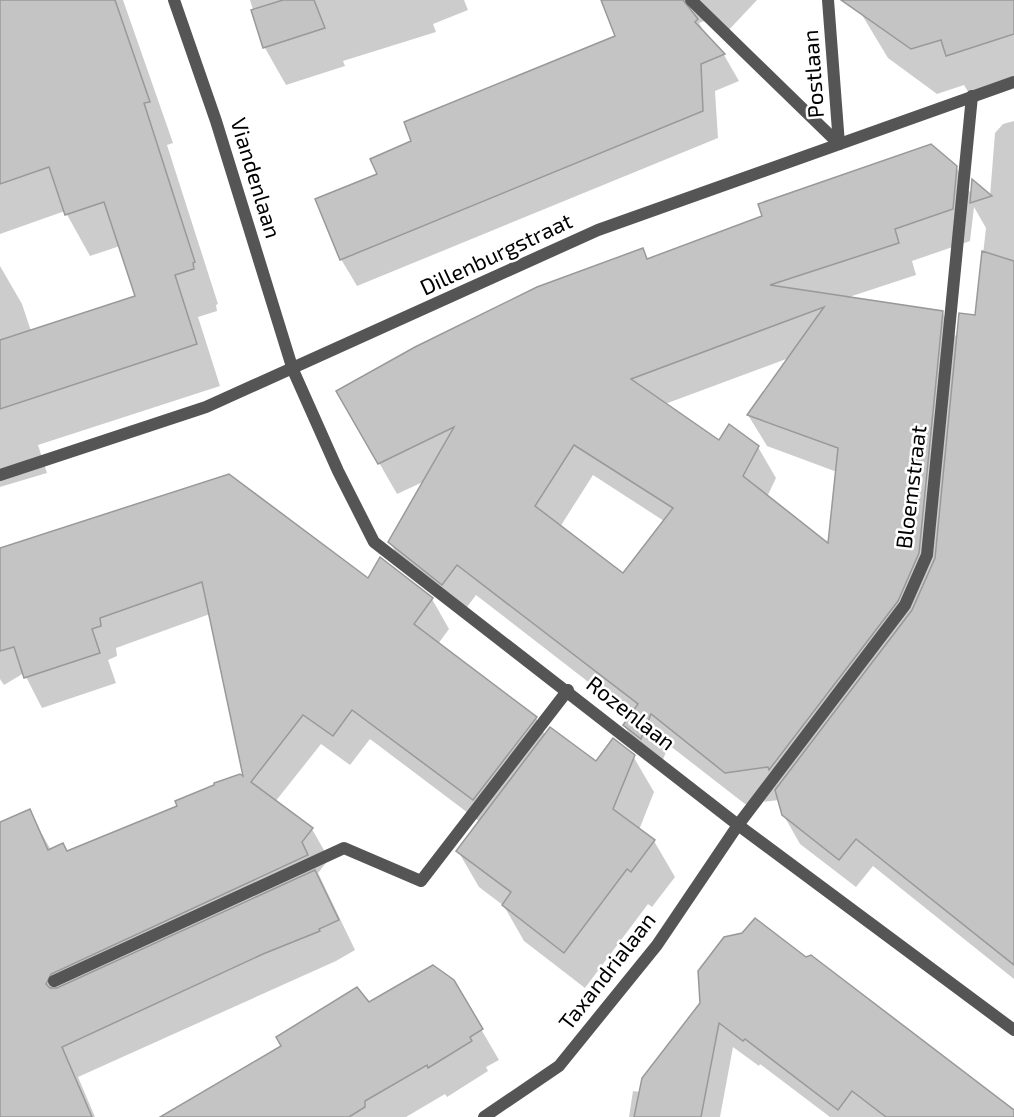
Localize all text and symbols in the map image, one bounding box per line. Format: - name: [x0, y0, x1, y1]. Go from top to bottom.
- street label: Postlaan: [796, 29, 828, 119]
- street label: Viandenlaan: [226, 114, 288, 241]
- street label: Dillenburgstraat: [415, 206, 576, 300]
- street label: Bloemstraat: [890, 423, 931, 550]
- street label: Rozenlaan: [582, 670, 681, 755]
- street label: Taxandrialaan: [552, 907, 660, 1034]

